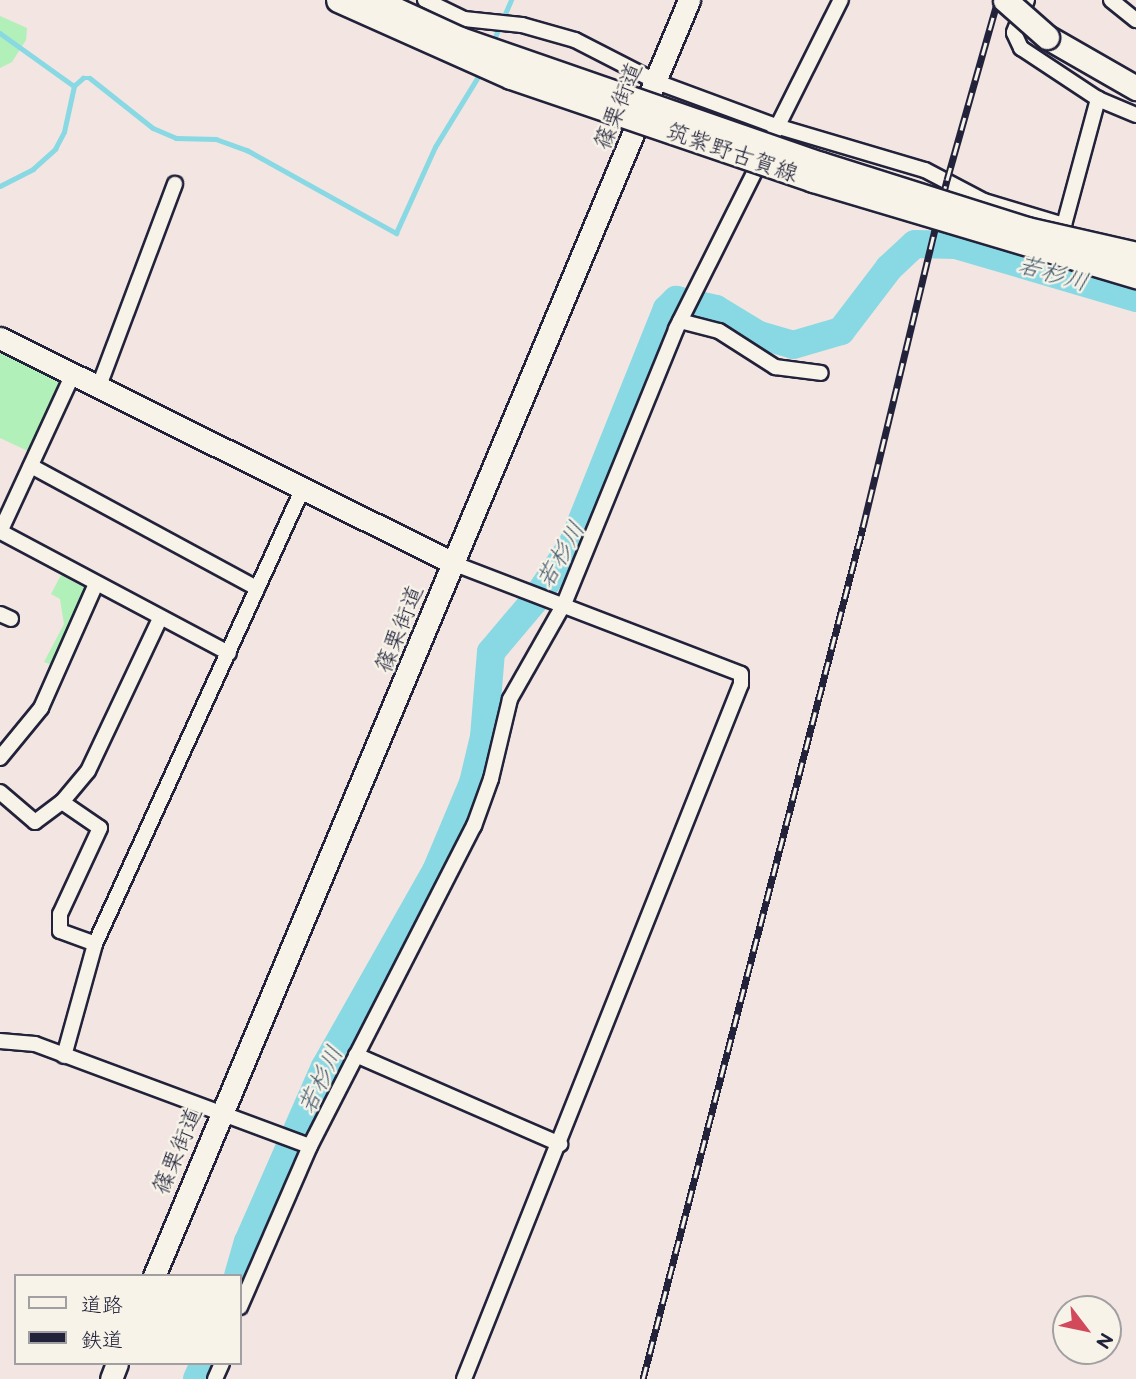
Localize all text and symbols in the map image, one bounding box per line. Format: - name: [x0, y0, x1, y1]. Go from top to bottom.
- street label: 篠栗街道: [589, 58, 649, 154]
- street label: 筑紫野古賀線: [662, 117, 802, 189]
- water label: 若杉川: [1014, 250, 1092, 298]
- water label: 若杉川: [531, 517, 591, 593]
- street label: 篠栗街道: [370, 581, 430, 677]
- water label: 若杉川: [292, 1041, 350, 1119]
- street label: 篠栗街道: [147, 1103, 209, 1199]
- legend: [14, 1274, 242, 1365]
- text: 道路: [81, 1293, 123, 1318]
- north arrow: [1052, 1295, 1122, 1365]
- text: 鉄道: [81, 1328, 123, 1353]
- text: N: [1090, 1328, 1117, 1352]

